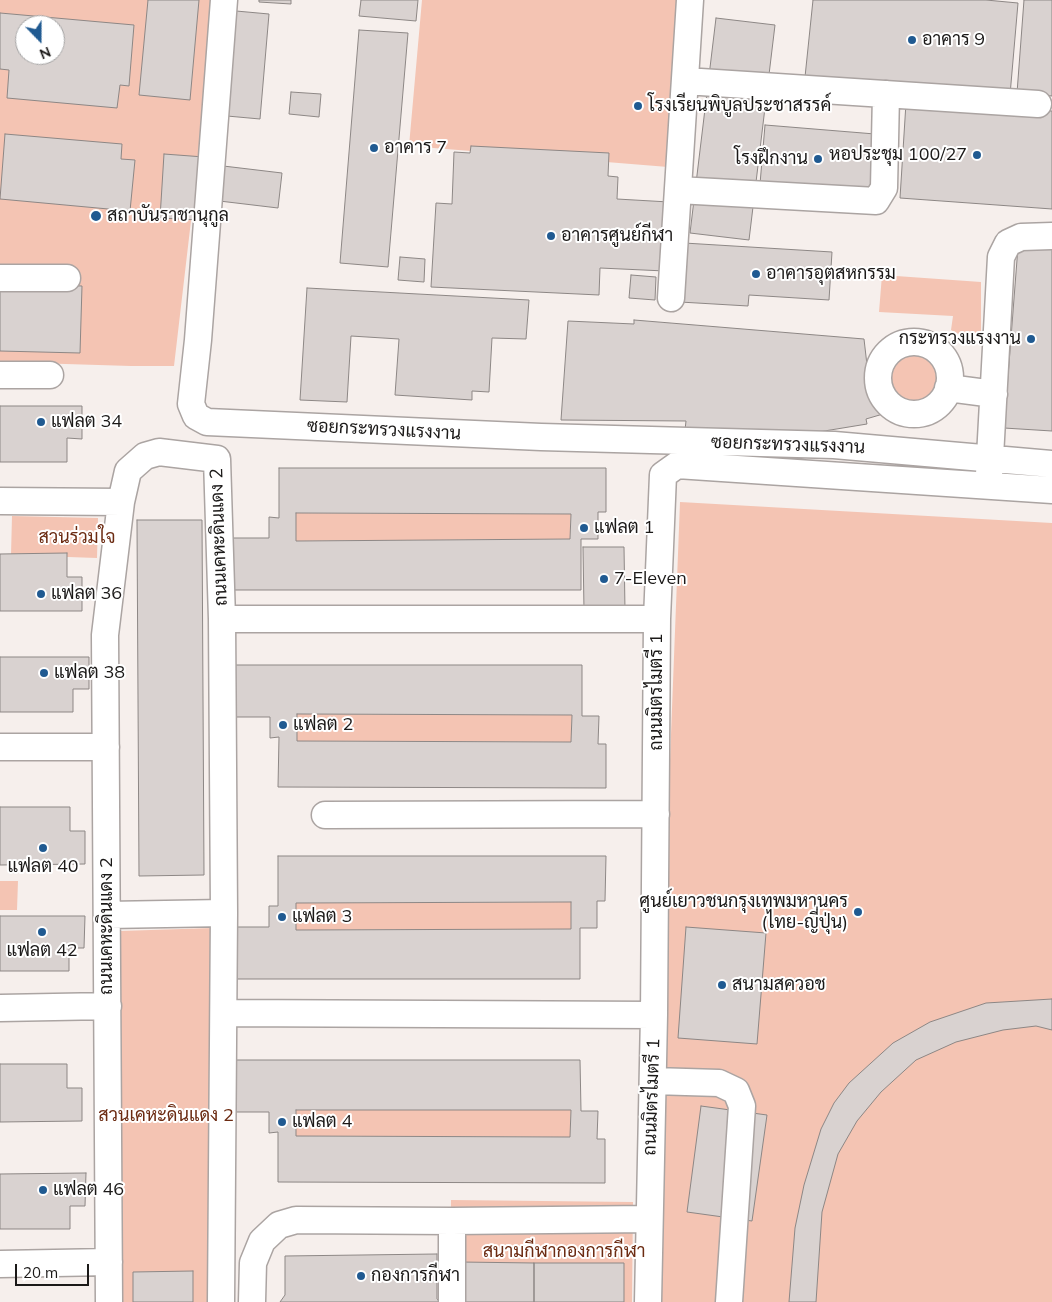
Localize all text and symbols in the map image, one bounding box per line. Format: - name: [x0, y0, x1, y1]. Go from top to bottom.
- north arrow: [15, 15, 65, 65]
- place label: อาคาร 9: [922, 29, 985, 51]
- marker: อาคาร 9: [906, 34, 918, 46]
- text: N: [37, 43, 54, 63]
- place label: โรงเรียนพิบูลประชาสรรค์: [648, 95, 831, 117]
- marker: โรงเรียนพิบูลประชาสรรค์: [632, 100, 644, 112]
- place label: อาคาร 7: [384, 137, 447, 159]
- marker: อาคาร 7: [368, 142, 380, 154]
- place label: หอประชุม 100/27: [829, 144, 967, 166]
- place label: โรงฝึกงาน: [734, 148, 808, 170]
- marker: หอประชุม 100/27: [971, 149, 983, 161]
- marker: โรงฝึกงาน: [812, 153, 824, 165]
- place label: สถาบันราชานุกูล: [107, 205, 229, 227]
- marker: สถาบันราชานุกูล: [89, 209, 103, 223]
- place label: อาคารศูนย์กีฬา: [561, 225, 673, 247]
- marker: อาคารศูนย์กีฬา: [545, 230, 557, 242]
- place label: อาคารอุตสหกรรม: [766, 263, 896, 285]
- marker: อาคารอุตสหกรรม: [750, 268, 762, 280]
- place label: กระทรวงแรงงาน: [899, 328, 1021, 350]
- marker: กระทรวงแรงงาน: [1025, 333, 1037, 345]
- place label: แฟลต 34: [51, 411, 122, 433]
- street label: ซอยกระทรวงแรงงาน: [306, 415, 462, 445]
- marker: แฟลต 34: [35, 416, 47, 428]
- street label: ซอยกระทรวงแรงงาน: [711, 432, 865, 458]
- street label: ถนนเคหะดินแดง 2: [206, 468, 232, 606]
- place label: แฟลต 1: [594, 517, 654, 539]
- marker: แฟลต 1: [578, 522, 590, 534]
- park label: สวนร่วมใจ: [39, 527, 115, 549]
- place label: 7-Eleven: [614, 568, 687, 590]
- marker: 7-Eleven: [598, 573, 610, 585]
- place label: แฟลต 36: [51, 583, 122, 605]
- marker: แฟลต 36: [35, 588, 47, 600]
- street label: ถนนมิตรไมตรี 1: [646, 633, 668, 751]
- place label: แฟลต 38: [54, 662, 125, 684]
- marker: แฟลต 38: [38, 667, 50, 679]
- place label: แฟลต 2: [293, 714, 353, 736]
- marker: แฟลต 2: [277, 719, 289, 731]
- marker: แฟลต 40: [37, 842, 49, 854]
- place label: แฟลต 40: [7, 856, 79, 878]
- street label: ถนนเคหะดินแดง 2: [96, 857, 118, 995]
- place label: ศูนย์เยาวชนกรุงเทพมหานคร (ไทย-ญี่ปุ่น): [639, 891, 848, 934]
- place label: แฟลต 3: [292, 906, 352, 928]
- marker: ศูนย์เยาวชนกรุงเทพมหานคร (ไทย-ญี่ปุ่น): [852, 906, 864, 918]
- marker: แฟลต 3: [276, 911, 288, 923]
- marker: แฟลต 42: [36, 926, 48, 938]
- place label: แฟลต 42: [6, 940, 78, 962]
- place label: สนามสควอช: [732, 974, 826, 996]
- marker: สนามสควอช: [716, 979, 728, 991]
- street label: ถนนมิตรไมตรี 1: [639, 1038, 665, 1156]
- park label: สวนเคหะดินแดง 2: [98, 1105, 234, 1127]
- place label: แฟลต 4: [292, 1111, 352, 1133]
- marker: แฟลต 4: [276, 1116, 288, 1128]
- place label: แฟลต 46: [53, 1179, 124, 1201]
- marker: แฟลต 46: [37, 1184, 49, 1196]
- park label: สนามกีฬากองการกีฬา: [483, 1241, 645, 1263]
- scale bar: [18, 1254, 91, 1286]
- text: 20 m: [23, 1263, 58, 1282]
- place label: กองการกีฬา: [371, 1265, 460, 1287]
- marker: กองการกีฬา: [355, 1270, 367, 1282]

